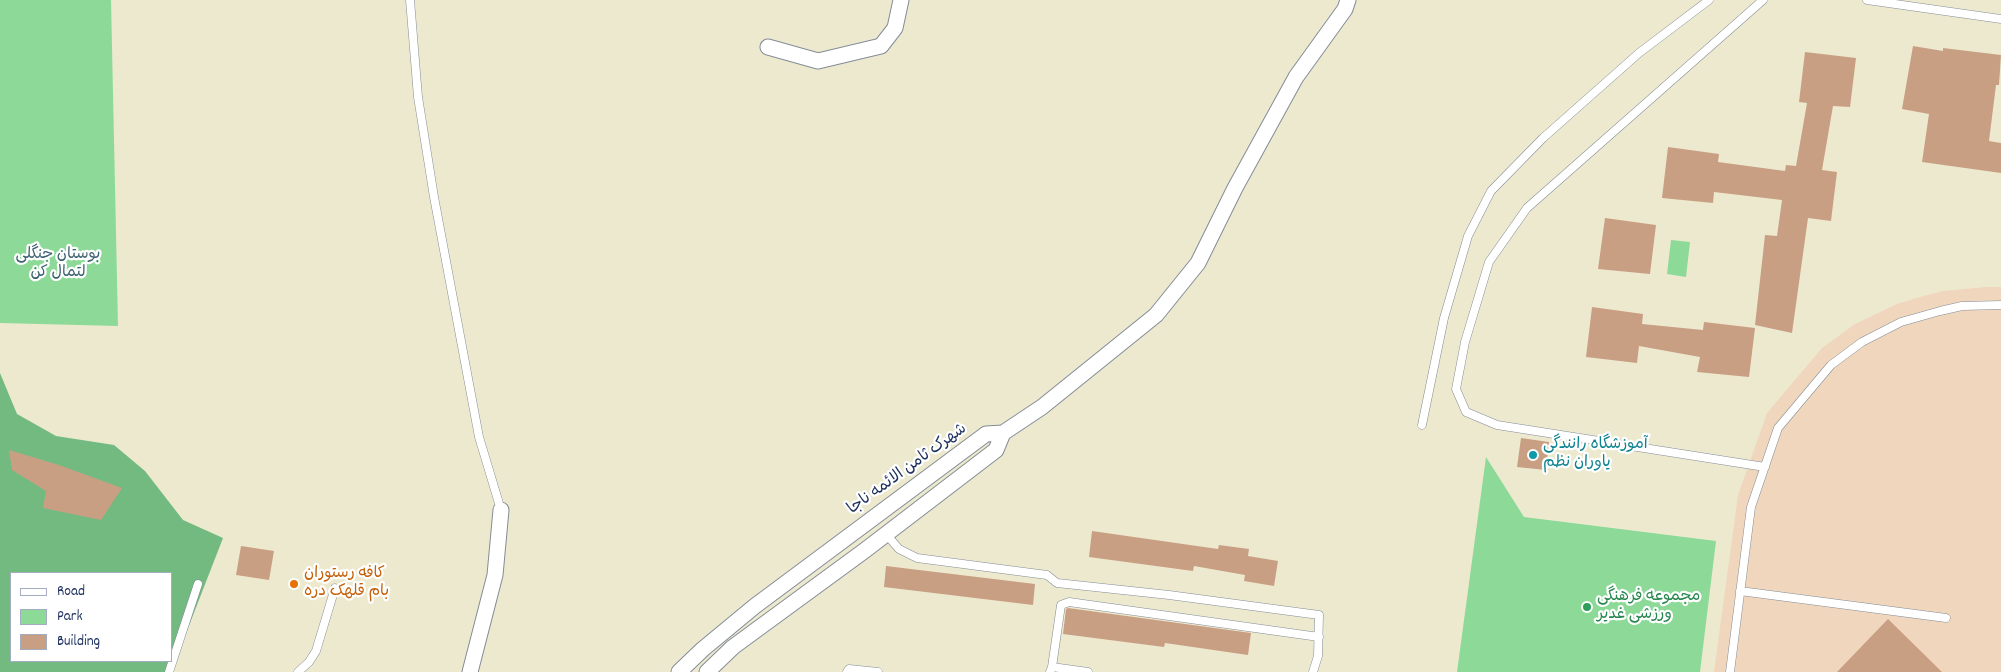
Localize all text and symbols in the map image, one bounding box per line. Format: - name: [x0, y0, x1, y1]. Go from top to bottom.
- park label: بوستان جنگلی لتمال کن: [15, 246, 101, 284]
- street label: شهرک ثامن الائمه ناجا: [845, 420, 971, 520]
- place label: آموزشگاه رانندگی یاوران نظم: [1543, 436, 1648, 474]
- marker: آموزشگاه رانندگی یاوران نظم: [1527, 449, 1539, 461]
- place label: کافه رستوران بام قلهک دره: [304, 565, 389, 603]
- legend: [10, 572, 172, 662]
- marker: کافه رستوران بام قلهک دره: [288, 578, 300, 590]
- text: Road: [57, 581, 85, 603]
- place label: مجموعه فرهنگی ورزشی غدیر: [1597, 588, 1700, 626]
- marker: مجموعه فرهنگی ورزشی غدیر: [1581, 601, 1593, 613]
- text: Park: [57, 606, 83, 628]
- text: Building: [57, 631, 100, 653]

